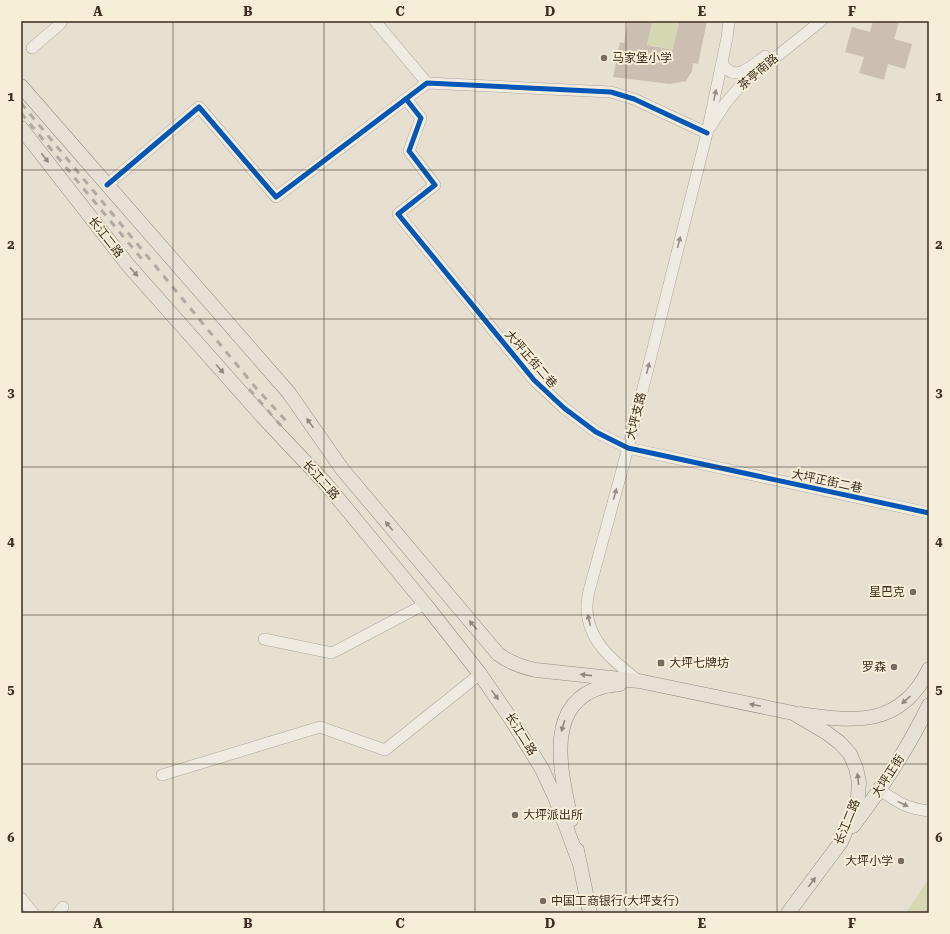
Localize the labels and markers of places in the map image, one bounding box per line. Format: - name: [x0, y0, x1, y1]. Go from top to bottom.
- place label: 马家堡小学: [612, 51, 672, 65]
- marker: 马家堡小学: [599, 53, 609, 63]
- place label: 星巴克: [869, 585, 905, 599]
- marker: 星巴克: [908, 587, 918, 597]
- place label: 大坪七牌坊: [669, 656, 729, 670]
- marker: 大坪七牌坊: [656, 658, 666, 668]
- place label: 罗森: [862, 660, 886, 674]
- marker: 罗森: [889, 662, 899, 672]
- place label: 大坪派出所: [523, 808, 583, 822]
- marker: 大坪派出所: [510, 810, 520, 820]
- place label: 大坪小学: [845, 854, 893, 868]
- marker: 大坪小学: [896, 856, 906, 866]
- place label: 中国工商银行(大坪支行): [551, 894, 679, 908]
- marker: 中国工商银行(大坪支行): [538, 896, 548, 906]

